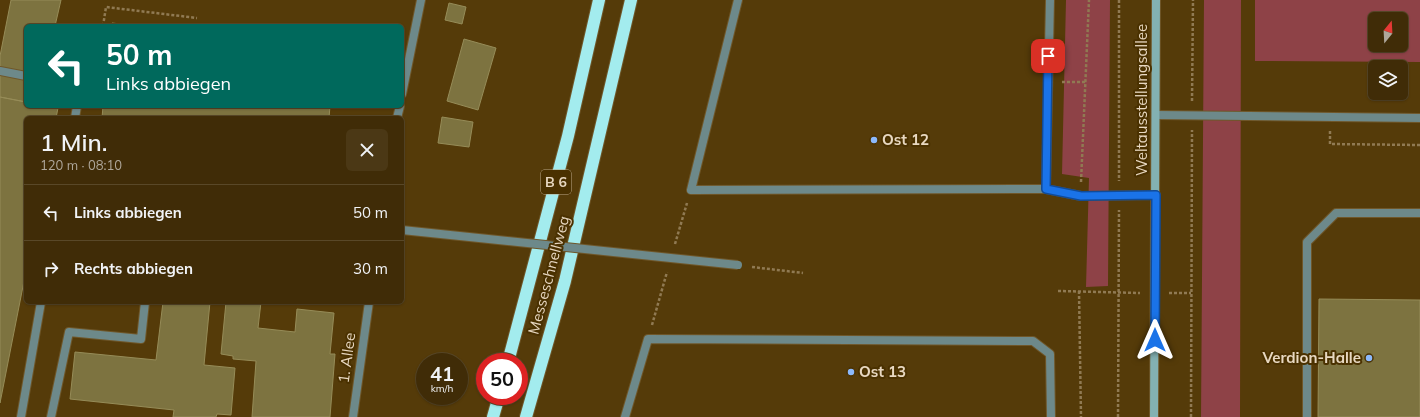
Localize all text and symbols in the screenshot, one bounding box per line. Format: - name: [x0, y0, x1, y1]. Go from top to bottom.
- north arrow: [1368, 12, 1408, 52]
- map controls: [1368, 12, 1408, 100]
- street label: Weltausstellungsallee: [1132, 24, 1151, 176]
- text: 50 m: [106, 37, 172, 72]
- pin: [1031, 39, 1065, 73]
- icon: left: [40, 40, 92, 92]
- icon: arrive: [1037, 45, 1059, 67]
- button: layers: [1368, 60, 1408, 100]
- text: Links abbiegen: [106, 72, 231, 95]
- text: 1 Min.: [40, 127, 107, 157]
- button: close: [346, 129, 388, 171]
- place label: Ost 12: [882, 130, 929, 149]
- marker: Ost 12: [869, 135, 879, 145]
- text: 120 m · 08:10: [40, 157, 122, 173]
- road number: B 6: [541, 170, 571, 194]
- icon: left: [40, 202, 62, 224]
- text: Links abbiegen: [74, 203, 182, 222]
- text: 50 m: [353, 203, 388, 222]
- street label: Messeschnellweg: [524, 214, 573, 336]
- icon: right: [40, 258, 62, 280]
- text: Rechts abbiegen: [74, 259, 193, 278]
- text: 30 m: [353, 259, 388, 278]
- position arrow: [1134, 319, 1176, 361]
- street label: 1. Allee: [334, 331, 359, 384]
- place label: Verdion-Halle: [1261, 348, 1361, 367]
- speed limit sign: 50: [476, 353, 528, 405]
- marker: Verdion-Halle: [1364, 353, 1374, 363]
- text: 41: [430, 361, 454, 386]
- place label: Ost 13: [859, 362, 906, 381]
- marker: Ost 13: [846, 367, 856, 377]
- text: km/h: [431, 382, 453, 395]

